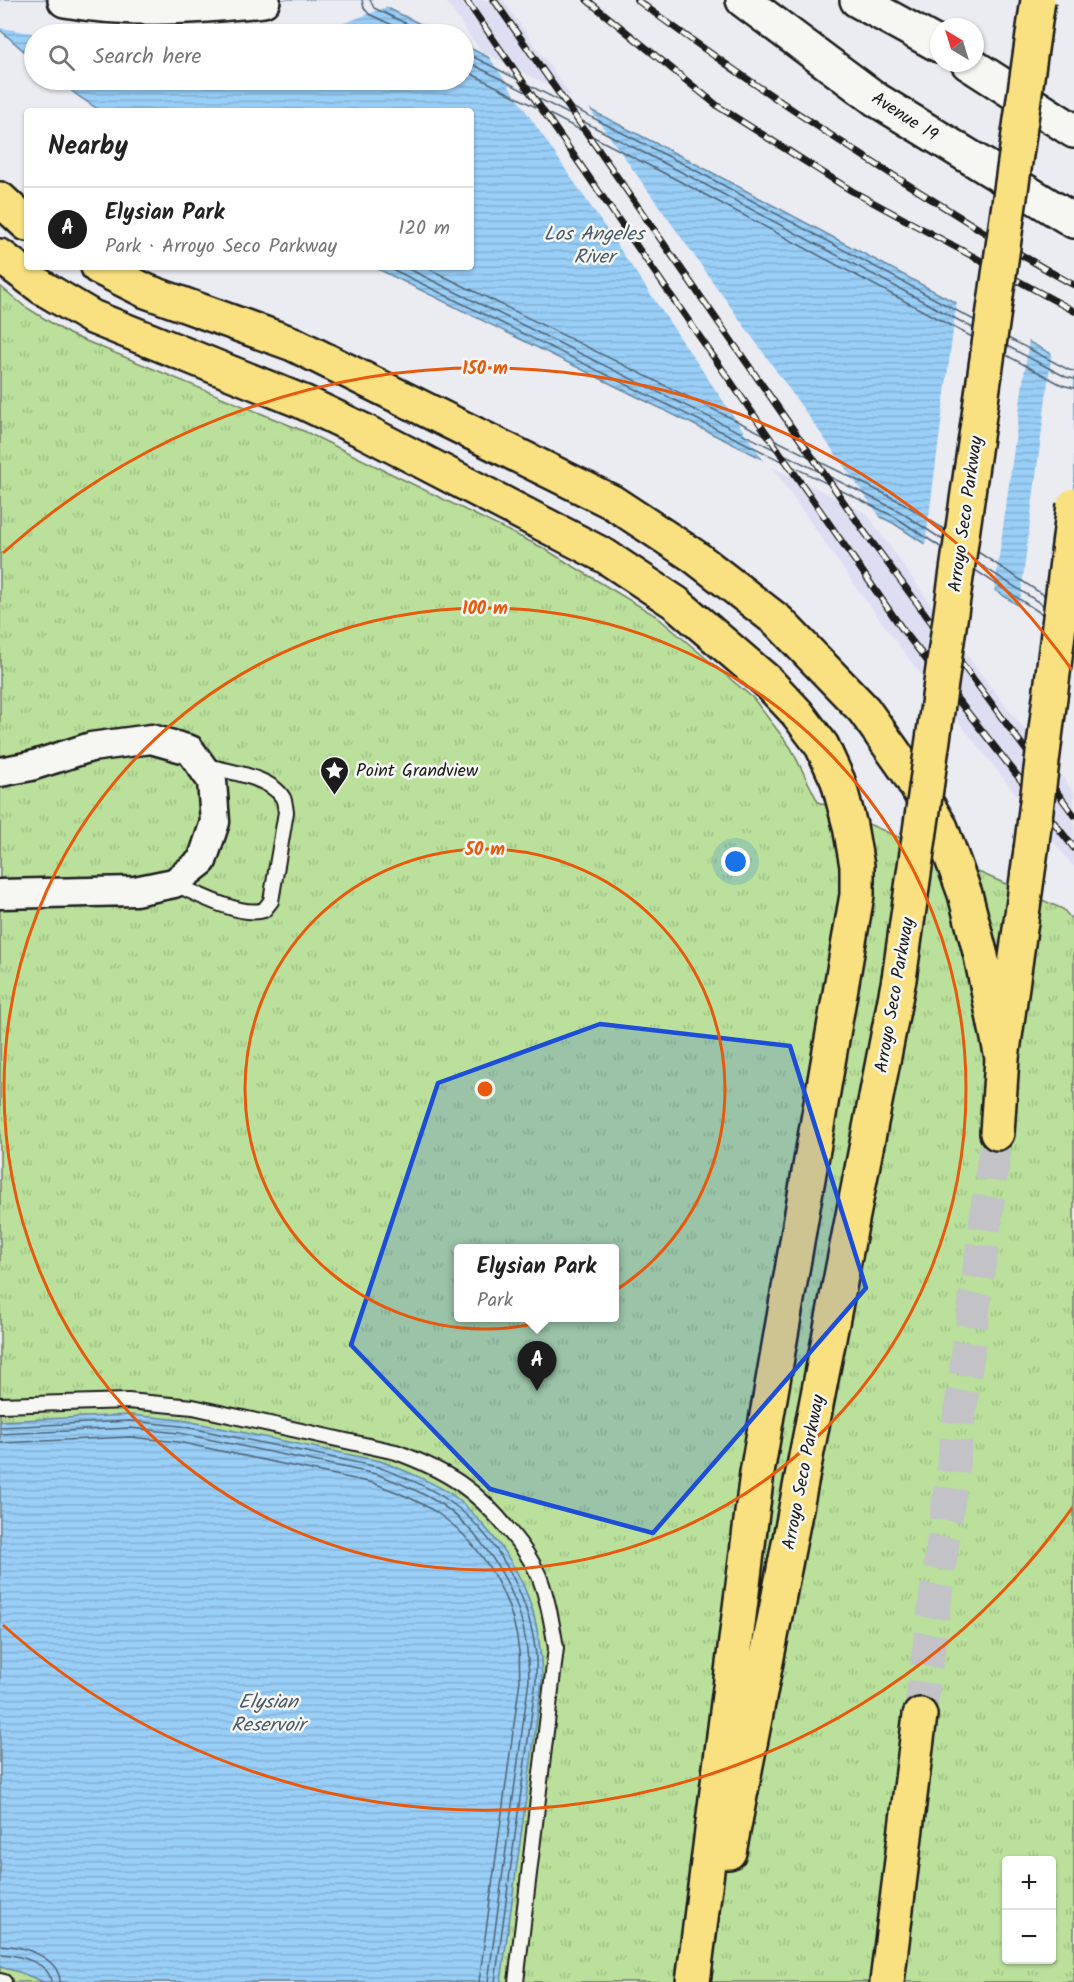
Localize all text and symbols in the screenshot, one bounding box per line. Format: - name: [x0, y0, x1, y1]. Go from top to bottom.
- north arrow: [930, 18, 984, 72]
- search box: [24, 24, 474, 90]
- text: Search here: [93, 40, 201, 75]
- icon: search: [45, 41, 78, 74]
- street label: Avenue 19: [865, 85, 944, 150]
- text: Nearby: [48, 126, 128, 168]
- text: Elysian Park: [105, 196, 224, 231]
- text: A: [61, 213, 74, 245]
- text: 120 m: [398, 213, 450, 245]
- water label: Los Angeles River: [544, 219, 647, 274]
- text: Park · Arroyo Seco Parkway: [105, 231, 337, 263]
- text: 150 m: [462, 355, 508, 384]
- street label: Arroyo Seco Parkway: [941, 434, 992, 594]
- text: 100 m: [462, 595, 508, 624]
- place icon: Point Grandview: [319, 754, 351, 796]
- place label: Point Grandview: [356, 757, 479, 786]
- text: 50 m: [464, 836, 505, 865]
- your location: [721, 847, 750, 876]
- street label: Arroyo Seco Parkway: [868, 915, 924, 1075]
- centre of rings: [475, 1079, 495, 1099]
- popup: [454, 1244, 619, 1322]
- text: Elysian Park: [477, 1250, 596, 1285]
- text: Park: [477, 1285, 513, 1317]
- pin: A: [518, 1342, 556, 1391]
- street label: Arroyo Seco Parkway: [775, 1392, 834, 1552]
- water label: Elysian Reservoir: [231, 1687, 309, 1742]
- map controls: [1002, 1856, 1056, 1964]
- button: +: [1002, 1856, 1056, 1910]
- button: −: [1002, 1910, 1056, 1964]

